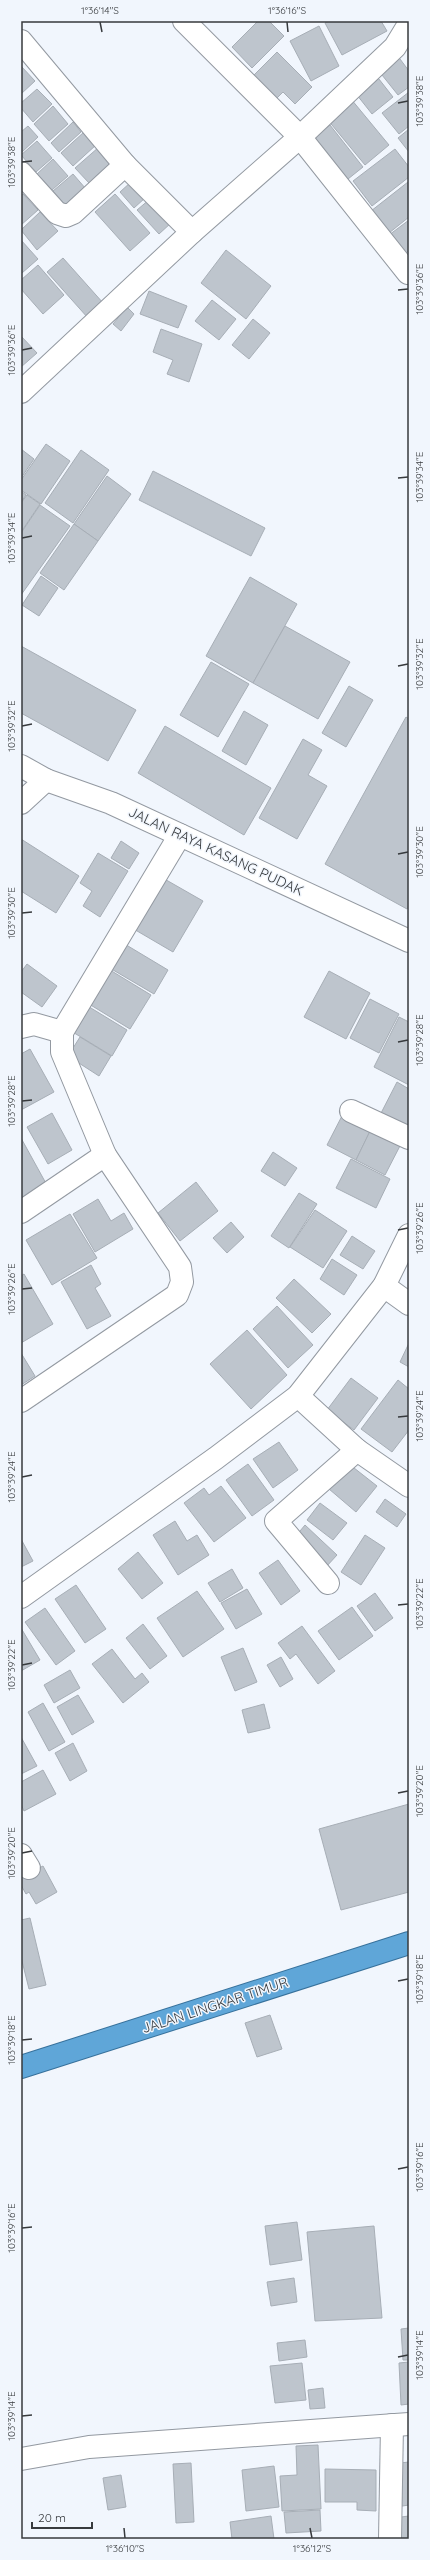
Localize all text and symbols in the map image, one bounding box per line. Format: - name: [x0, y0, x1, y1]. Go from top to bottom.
- text: 1°36'14"S: [81, 4, 119, 17]
- text: 1°36'16"S: [268, 4, 306, 17]
- text: 103°39'38"E: [413, 75, 426, 127]
- text: 103°39'38"E: [5, 136, 18, 188]
- text: 103°39'36"E: [413, 263, 426, 315]
- text: 103°39'36"E: [5, 324, 18, 376]
- text: 103°39'34"E: [413, 451, 426, 502]
- text: 103°39'34"E: [5, 512, 18, 563]
- text: 103°39'32"E: [413, 638, 426, 690]
- text: 103°39'32"E: [5, 700, 18, 752]
- street label: JALAN RAYA KASANG PUDAK: [125, 802, 307, 900]
- text: 103°39'30"E: [413, 826, 426, 878]
- text: 103°39'30"E: [5, 887, 18, 939]
- text: 103°39'28"E: [413, 1014, 426, 1066]
- text: 103°39'28"E: [5, 1075, 18, 1127]
- text: 103°39'26"E: [413, 1202, 426, 1254]
- text: 103°39'26"E: [5, 1263, 18, 1315]
- text: 103°39'24"E: [413, 1390, 426, 1442]
- text: 103°39'24"E: [5, 1451, 18, 1503]
- text: 103°39'22"E: [413, 1578, 426, 1630]
- text: 103°39'22"E: [5, 1639, 18, 1691]
- text: 103°39'20"E: [413, 1765, 426, 1817]
- text: 103°39'20"E: [5, 1827, 18, 1879]
- text: 103°39'18"E: [413, 1954, 426, 2004]
- street label: JALAN LINGKAR TIMUR: [140, 1973, 290, 2037]
- text: 103°39'18"E: [5, 2015, 18, 2065]
- text: 103°39'16"E: [413, 2142, 426, 2192]
- text: 103°39'16"E: [5, 2203, 18, 2253]
- text: 103°39'14"E: [413, 2330, 426, 2380]
- text: 103°39'14"E: [5, 2391, 18, 2441]
- scale bar: [32, 2504, 92, 2530]
- text: 20 m: [38, 2510, 66, 2525]
- text: 1°36'10"S: [106, 2542, 145, 2555]
- text: 1°36'12"S: [293, 2542, 332, 2555]

